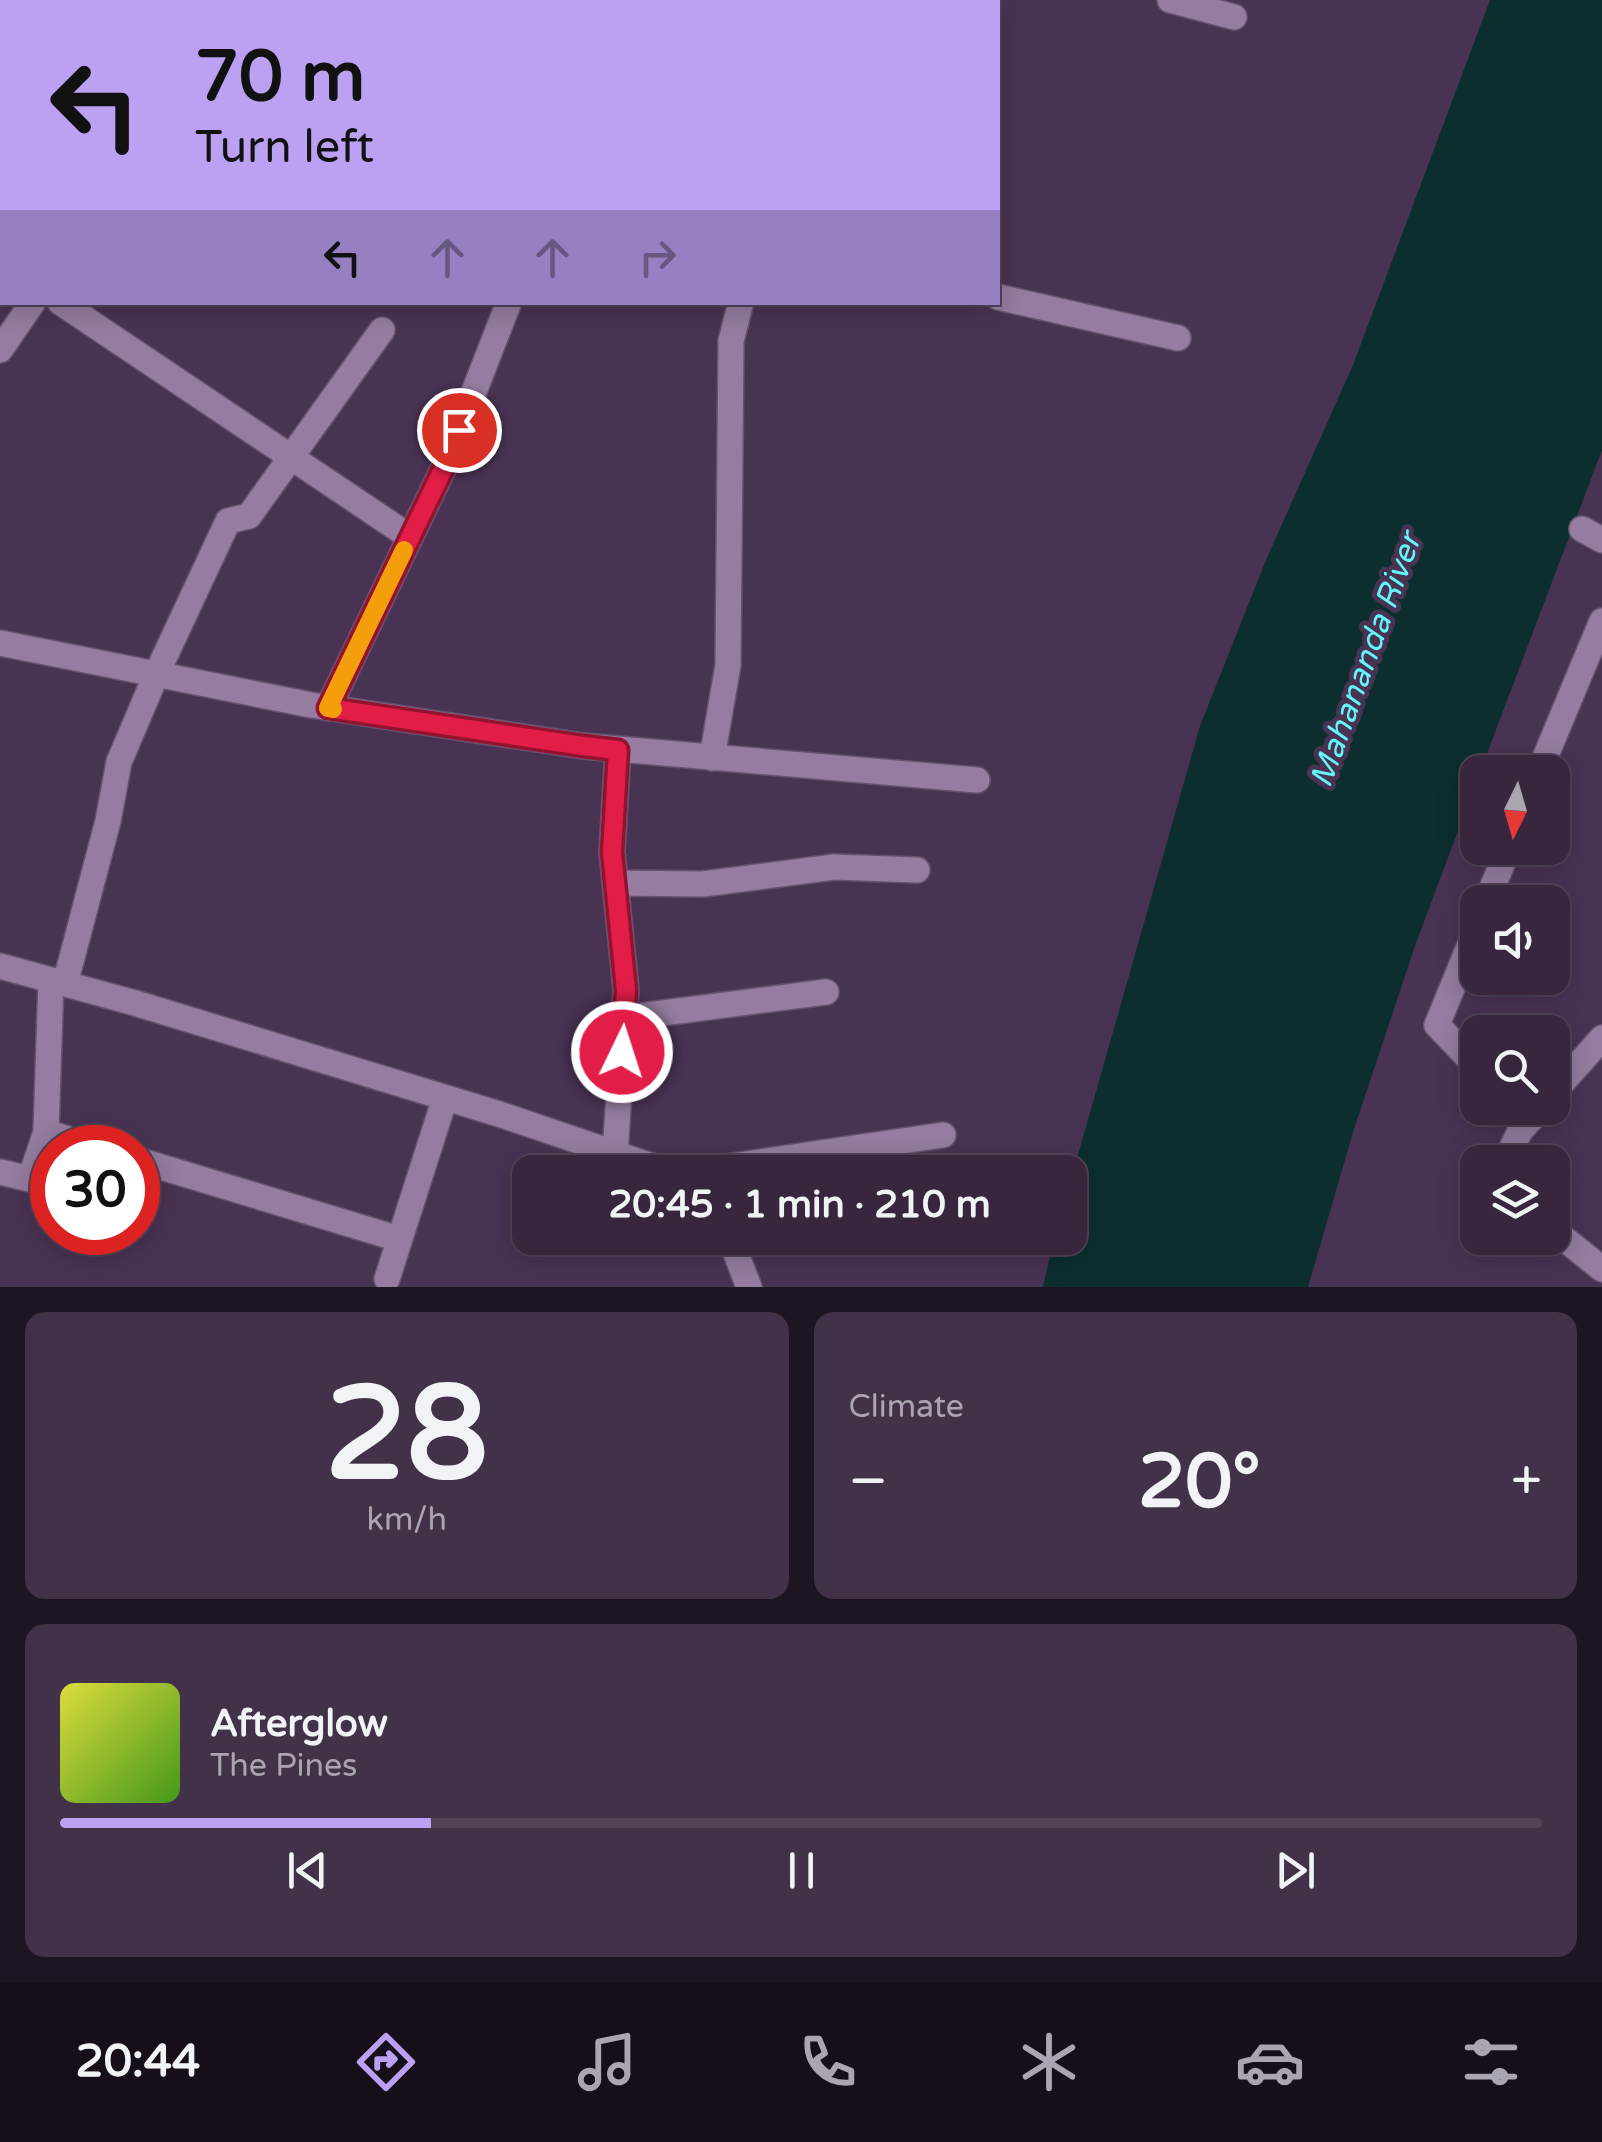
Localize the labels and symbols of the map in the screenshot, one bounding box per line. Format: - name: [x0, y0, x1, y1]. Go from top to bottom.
- pin: [417, 388, 502, 473]
- water label: Mahananda River: [1302, 525, 1431, 793]
- north arrow: [1460, 755, 1570, 865]
- position arrow: [570, 1000, 674, 1104]
- speed limit sign: 30: [30, 1125, 160, 1255]

